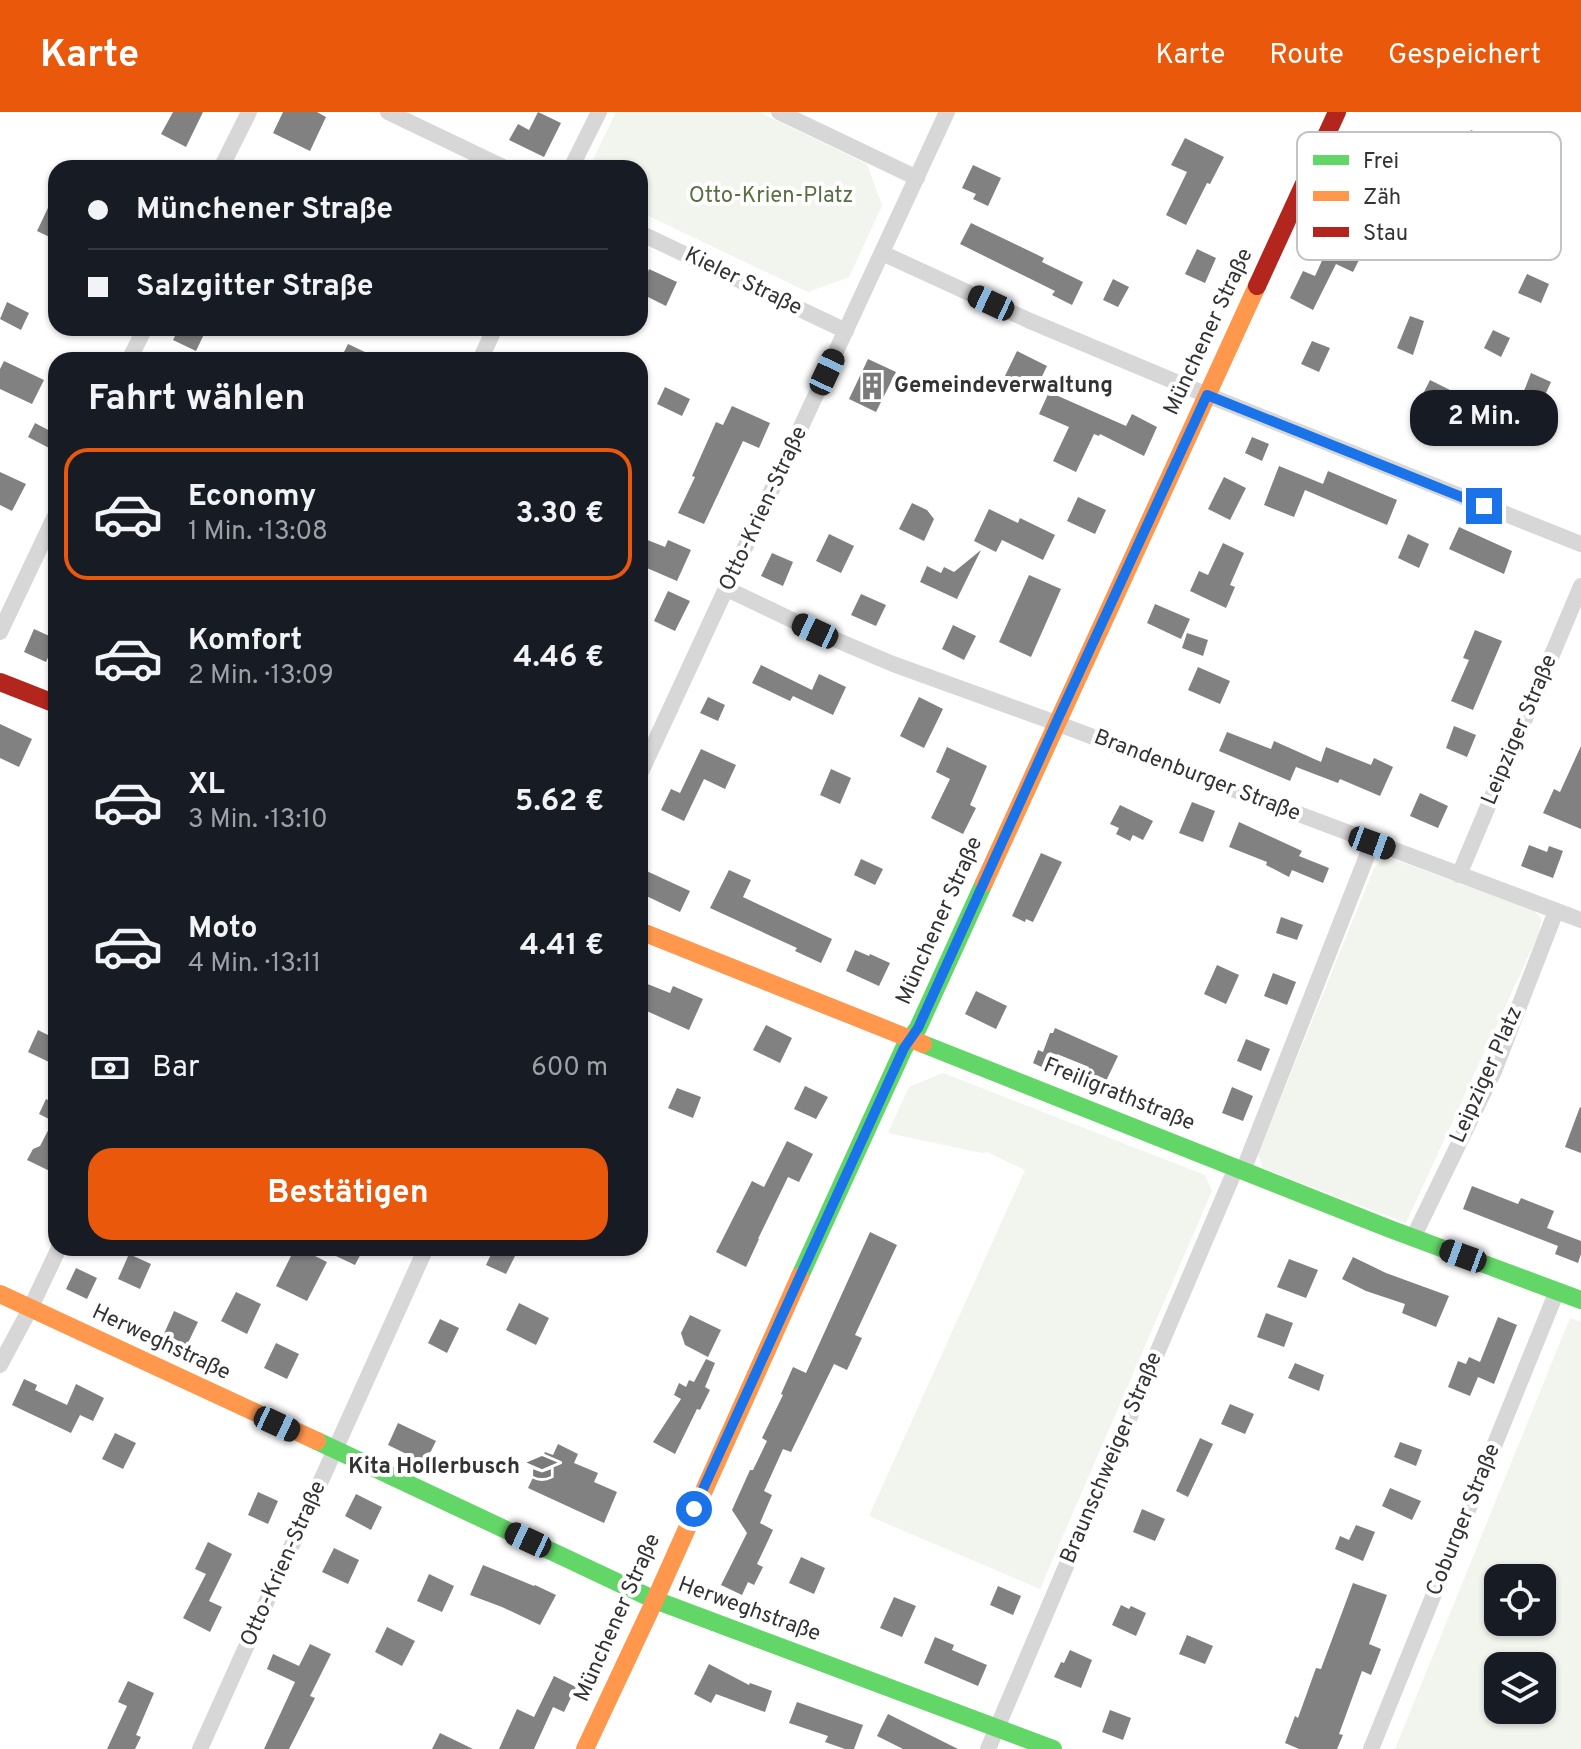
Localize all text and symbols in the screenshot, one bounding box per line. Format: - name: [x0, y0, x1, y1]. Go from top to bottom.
- text: Karte: [40, 32, 139, 81]
- text: Karte: [1155, 38, 1225, 74]
- text: Route: [1269, 38, 1344, 74]
- text: Gespeichert: [1388, 38, 1541, 74]
- legend: [1297, 132, 1561, 260]
- text: Frei: [1363, 149, 1399, 176]
- park label: Otto-Krien-Platz: [689, 183, 853, 210]
- text: Zäh: [1363, 185, 1401, 212]
- text: Münchener Straße: [136, 192, 393, 229]
- text: Stau: [1363, 221, 1408, 248]
- street label: Kieler Straße: [680, 242, 806, 322]
- street label: Münchener Straße: [1158, 244, 1260, 420]
- text: Salzgitter Straße: [136, 269, 373, 306]
- car: [964, 282, 1018, 324]
- car: [806, 345, 848, 399]
- building icon: Gemeindeverwaltung: [857, 371, 887, 401]
- place label: Gemeindeverwaltung: [894, 373, 1113, 400]
- text: Fahrt wählen: [88, 377, 306, 423]
- callout: 2 Min.: [1410, 390, 1558, 446]
- text: 2 Min.: [1448, 401, 1520, 434]
- street label: Otto-Krien-Straße: [714, 422, 814, 596]
- icon: car: [92, 478, 164, 550]
- text: Economy: [188, 479, 316, 516]
- route end: [1466, 488, 1502, 524]
- text: 3.30 €: [516, 496, 604, 533]
- text: 1 Min. · 13:08: [188, 516, 328, 549]
- car: [788, 610, 842, 652]
- icon: car: [92, 622, 164, 694]
- text: Komfort: [188, 623, 302, 660]
- text: 4.46 €: [513, 640, 604, 677]
- street label: Leipziger Straße: [1476, 651, 1564, 809]
- text: 2 Min. · 13:09: [188, 660, 334, 693]
- street label: Brandenburger Straße: [1090, 724, 1304, 828]
- icon: car: [92, 766, 164, 838]
- text: XL: [188, 767, 225, 804]
- text: 5.62 €: [515, 784, 604, 821]
- text: 3 Min. · 13:10: [188, 804, 328, 837]
- car: [1345, 824, 1399, 862]
- street label: Münchener Straße: [891, 833, 989, 1009]
- icon: car: [92, 910, 164, 982]
- text: Moto: [188, 911, 258, 948]
- text: 4.41 €: [520, 928, 604, 965]
- text: 4 Min. · 13:11: [188, 948, 321, 981]
- street label: Leipziger Platz: [1445, 1002, 1529, 1148]
- icon: cash: [88, 1046, 132, 1090]
- text: Bar: [152, 1050, 200, 1087]
- text: 600 m: [531, 1052, 608, 1085]
- street label: Freiligrathstraße: [1039, 1052, 1199, 1138]
- button: Bestätigen: [88, 1148, 608, 1240]
- car: [1436, 1237, 1490, 1275]
- street label: Herweghstraße: [87, 1299, 235, 1387]
- street label: Braunschweiger Straße: [1055, 1348, 1169, 1568]
- car: [250, 1403, 304, 1445]
- street label: Coburger Straße: [1421, 1440, 1507, 1600]
- school or university icon: Kita Hollerbusch: [527, 1452, 557, 1482]
- place label: Kita Hollerbusch: [348, 1454, 520, 1481]
- street label: Otto-Krien-Straße: [235, 1477, 333, 1651]
- route start: [676, 1491, 712, 1527]
- car: [501, 1519, 555, 1561]
- street label: Münchener Straße: [569, 1530, 667, 1706]
- map controls: [1484, 1564, 1556, 1724]
- button: locate: [1484, 1564, 1556, 1636]
- street label: Herweghstraße: [674, 1572, 824, 1648]
- button: layers: [1484, 1652, 1556, 1724]

